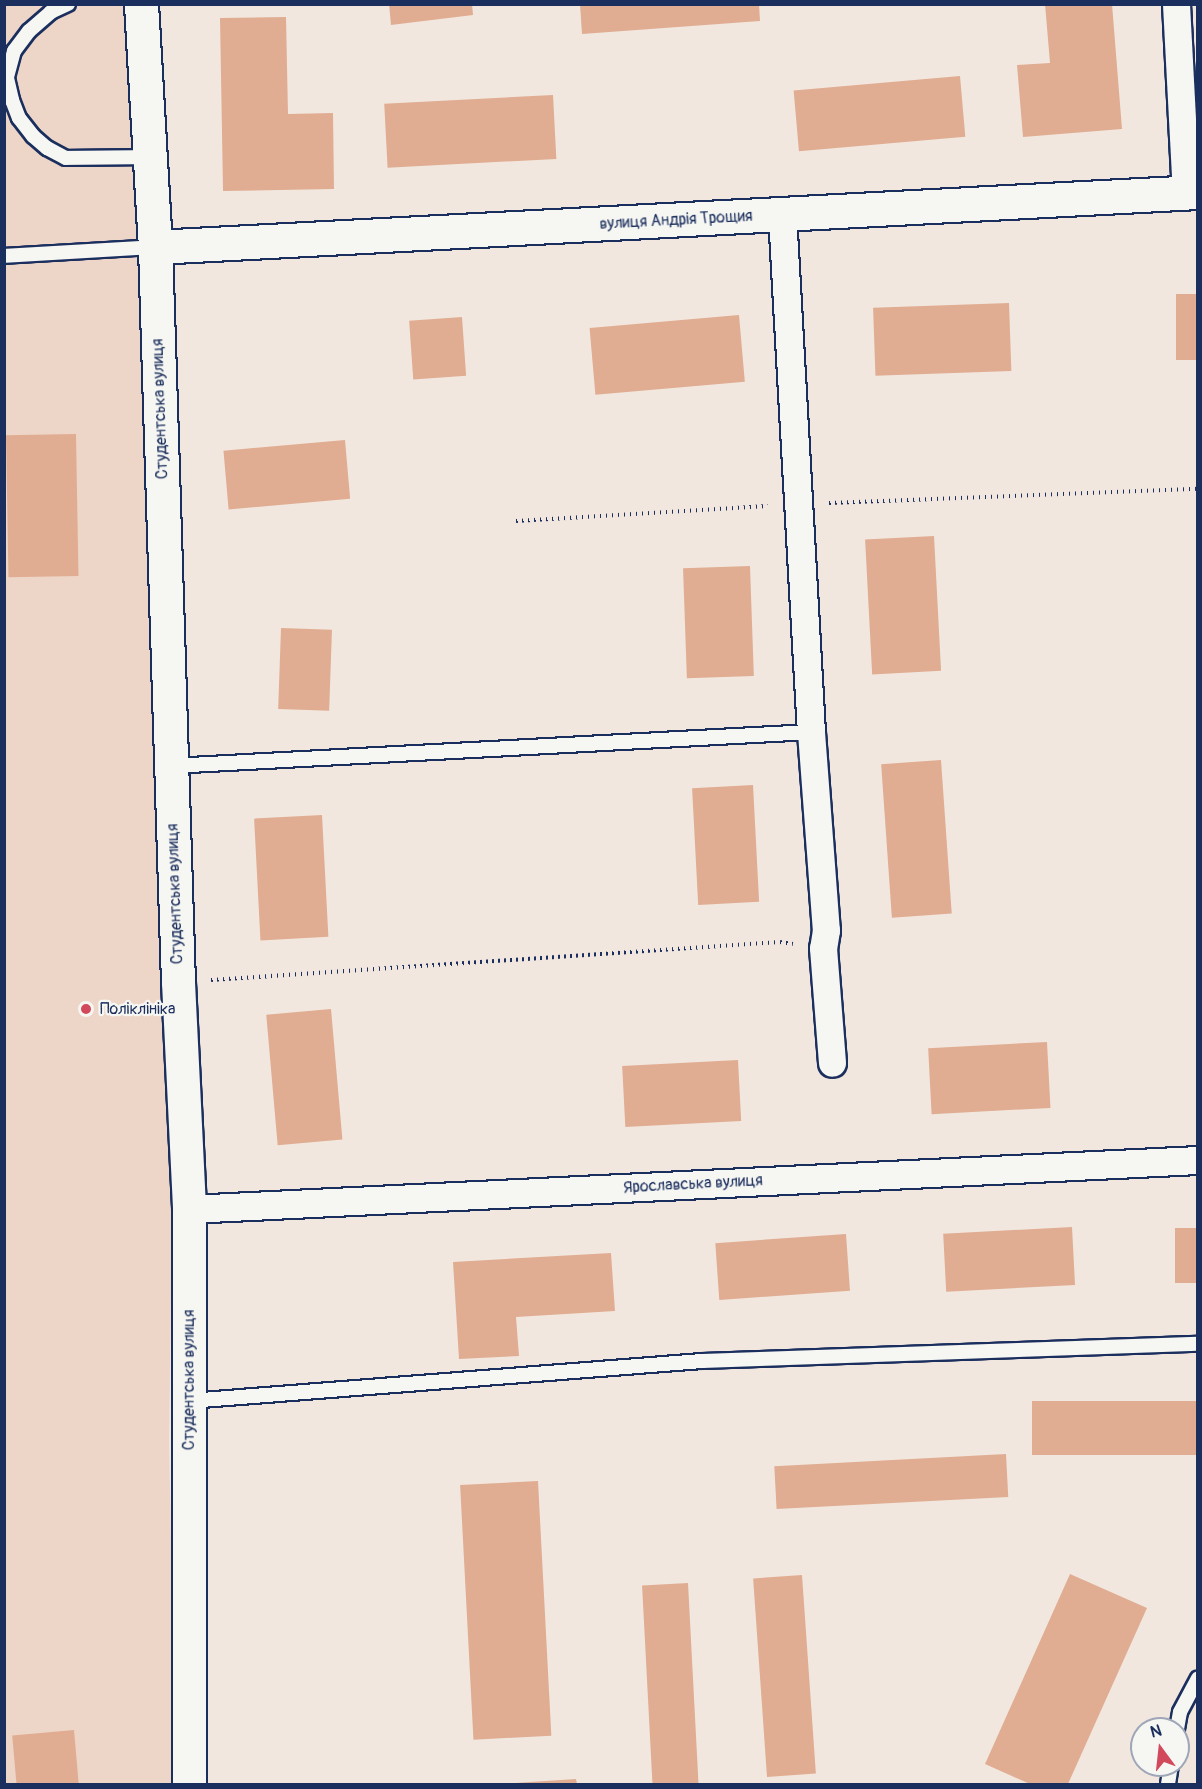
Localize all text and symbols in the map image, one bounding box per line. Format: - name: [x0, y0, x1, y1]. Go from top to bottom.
- street label: вулиця Андрія Трощия: [599, 206, 753, 234]
- street label: Студентська вулиця: [148, 338, 172, 480]
- street label: Студентська вулиця: [163, 823, 187, 965]
- place label: Поліклініка: [100, 999, 176, 1019]
- marker: Поліклініка: [77, 1000, 95, 1018]
- street label: Ярославська вулиця: [623, 1171, 763, 1197]
- street label: Студентська вулиця: [179, 1310, 199, 1450]
- north arrow: [1130, 1717, 1190, 1777]
- text: N: [1148, 1720, 1164, 1743]

